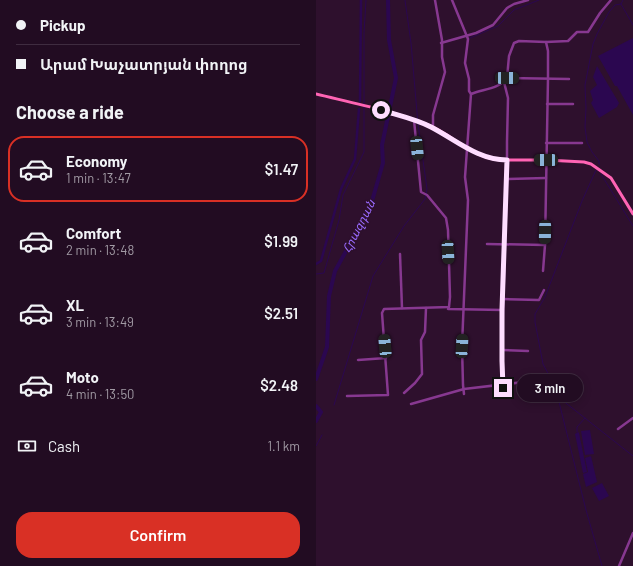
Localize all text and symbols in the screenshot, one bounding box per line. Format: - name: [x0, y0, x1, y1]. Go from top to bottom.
- text: Pickup: [40, 16, 86, 34]
- text: Արամ Խաչատրյան փողոց: [40, 55, 248, 73]
- car: [495, 72, 519, 84]
- text: Choose a ride: [16, 101, 124, 123]
- route start: [372, 101, 390, 119]
- car: [410, 135, 424, 161]
- icon: car: [18, 151, 54, 187]
- text: Economy: [66, 152, 127, 170]
- car: [534, 154, 558, 166]
- text: $1.47: [265, 160, 298, 178]
- text: 1 min · 13:47: [66, 170, 131, 186]
- water label: Հրազդան: [339, 197, 379, 255]
- car: [539, 220, 551, 244]
- icon: car: [18, 223, 54, 259]
- text: Comfort: [66, 224, 121, 242]
- text: $1.99: [264, 232, 298, 250]
- car: [441, 240, 455, 264]
- text: 2 min · 13:48: [66, 242, 134, 258]
- icon: car: [18, 295, 54, 331]
- text: XL: [66, 296, 84, 314]
- text: $2.51: [264, 304, 298, 322]
- text: 3 min · 13:49: [66, 314, 134, 330]
- car: [378, 334, 392, 358]
- car: [455, 334, 469, 358]
- icon: car: [18, 367, 54, 403]
- text: Moto: [66, 368, 99, 386]
- callout: 3 min: [517, 374, 583, 402]
- text: $2.48: [260, 376, 298, 394]
- route end: [494, 379, 512, 397]
- text: 3 min: [535, 380, 565, 396]
- text: 4 min · 13:50: [66, 386, 134, 402]
- icon: cash: [16, 435, 38, 457]
- text: Cash: [48, 437, 80, 455]
- text: 1.1 km: [267, 438, 300, 454]
- button: Confirm: [16, 512, 300, 558]

